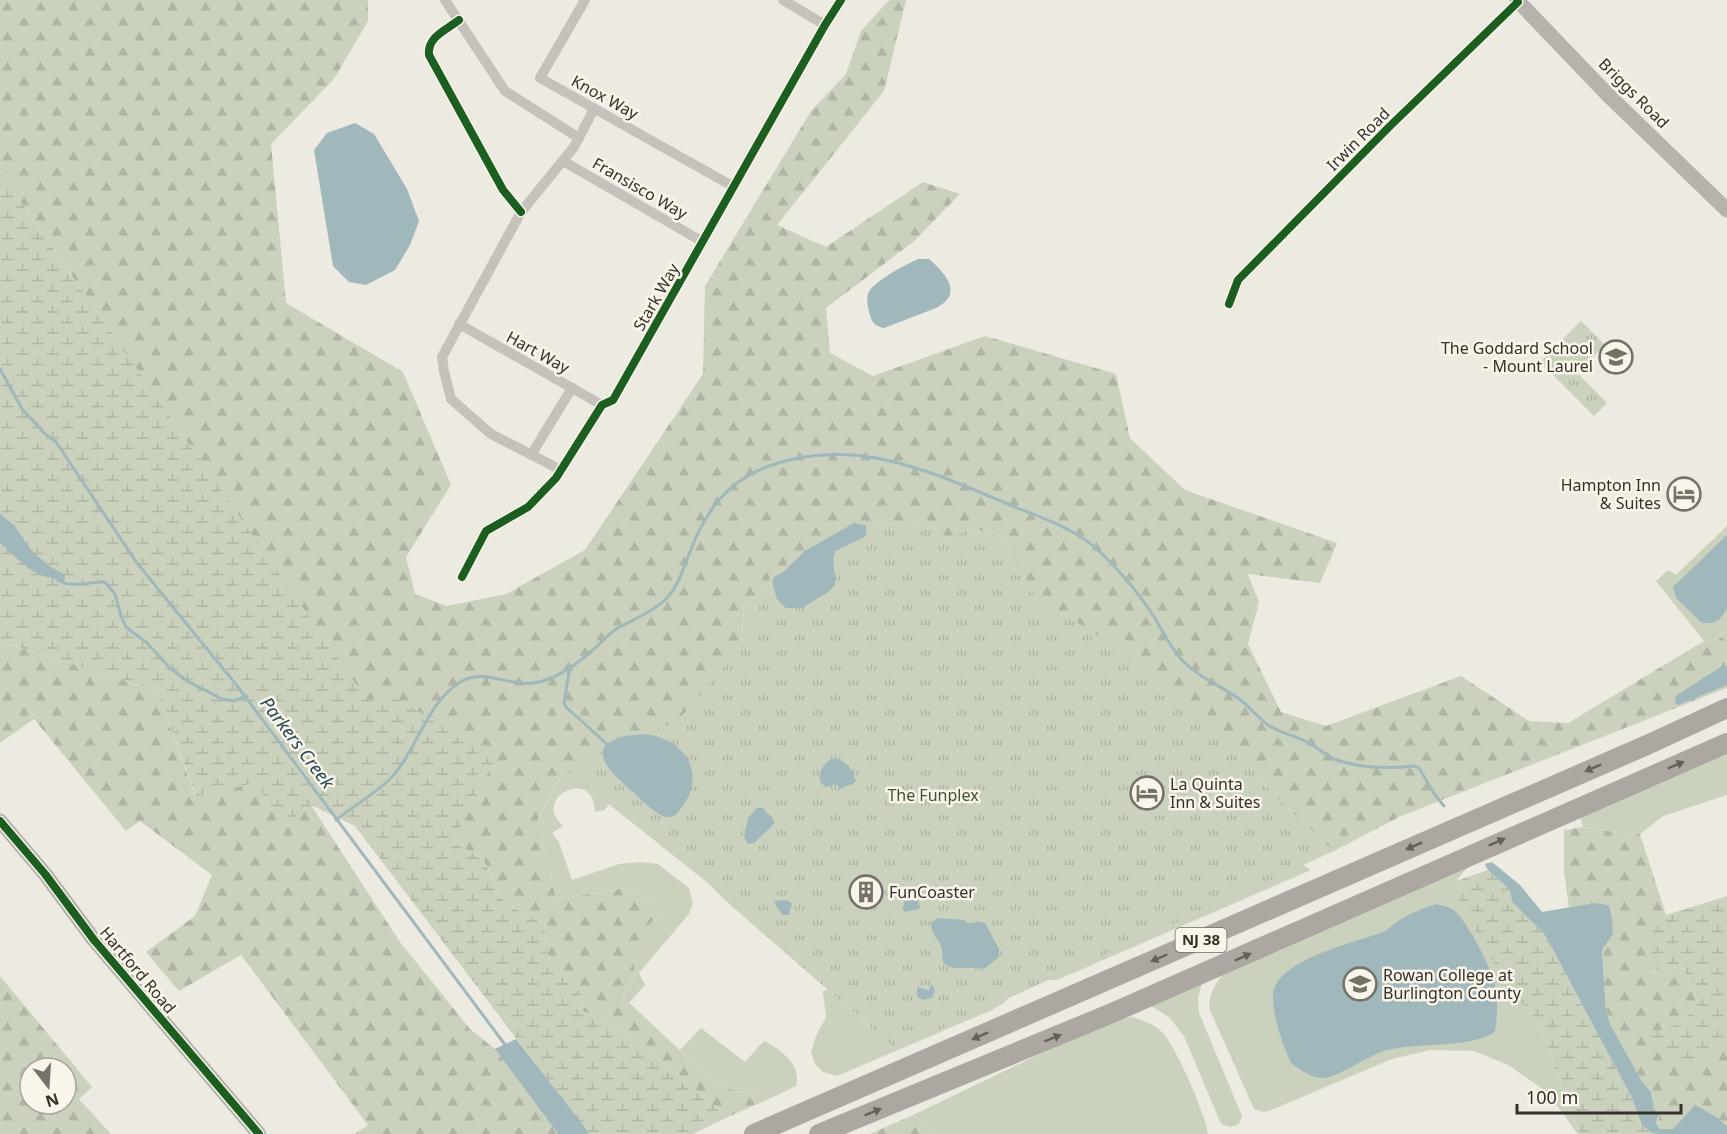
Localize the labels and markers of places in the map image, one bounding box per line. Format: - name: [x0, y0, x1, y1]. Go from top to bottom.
- place label: The Goddard School - Mount Laurel: [1441, 337, 1593, 377]
- school or university icon: The Goddard School - Mount Laurel: [1598, 339, 1634, 375]
- place label: Hampton Inn & Suites: [1561, 474, 1661, 514]
- hotel icon: Hampton Inn & Suites: [1666, 476, 1702, 512]
- place label: La Quinta Inn & Suites: [1170, 773, 1261, 813]
- hotel icon: La Quinta Inn & Suites: [1129, 775, 1165, 811]
- building icon: FunCoaster: [848, 874, 884, 910]
- place label: FunCoaster: [889, 881, 975, 903]
- place label: Rowan College at Burlington County: [1383, 964, 1522, 1004]
- school or university icon: Rowan College at Burlington County: [1342, 966, 1378, 1002]

